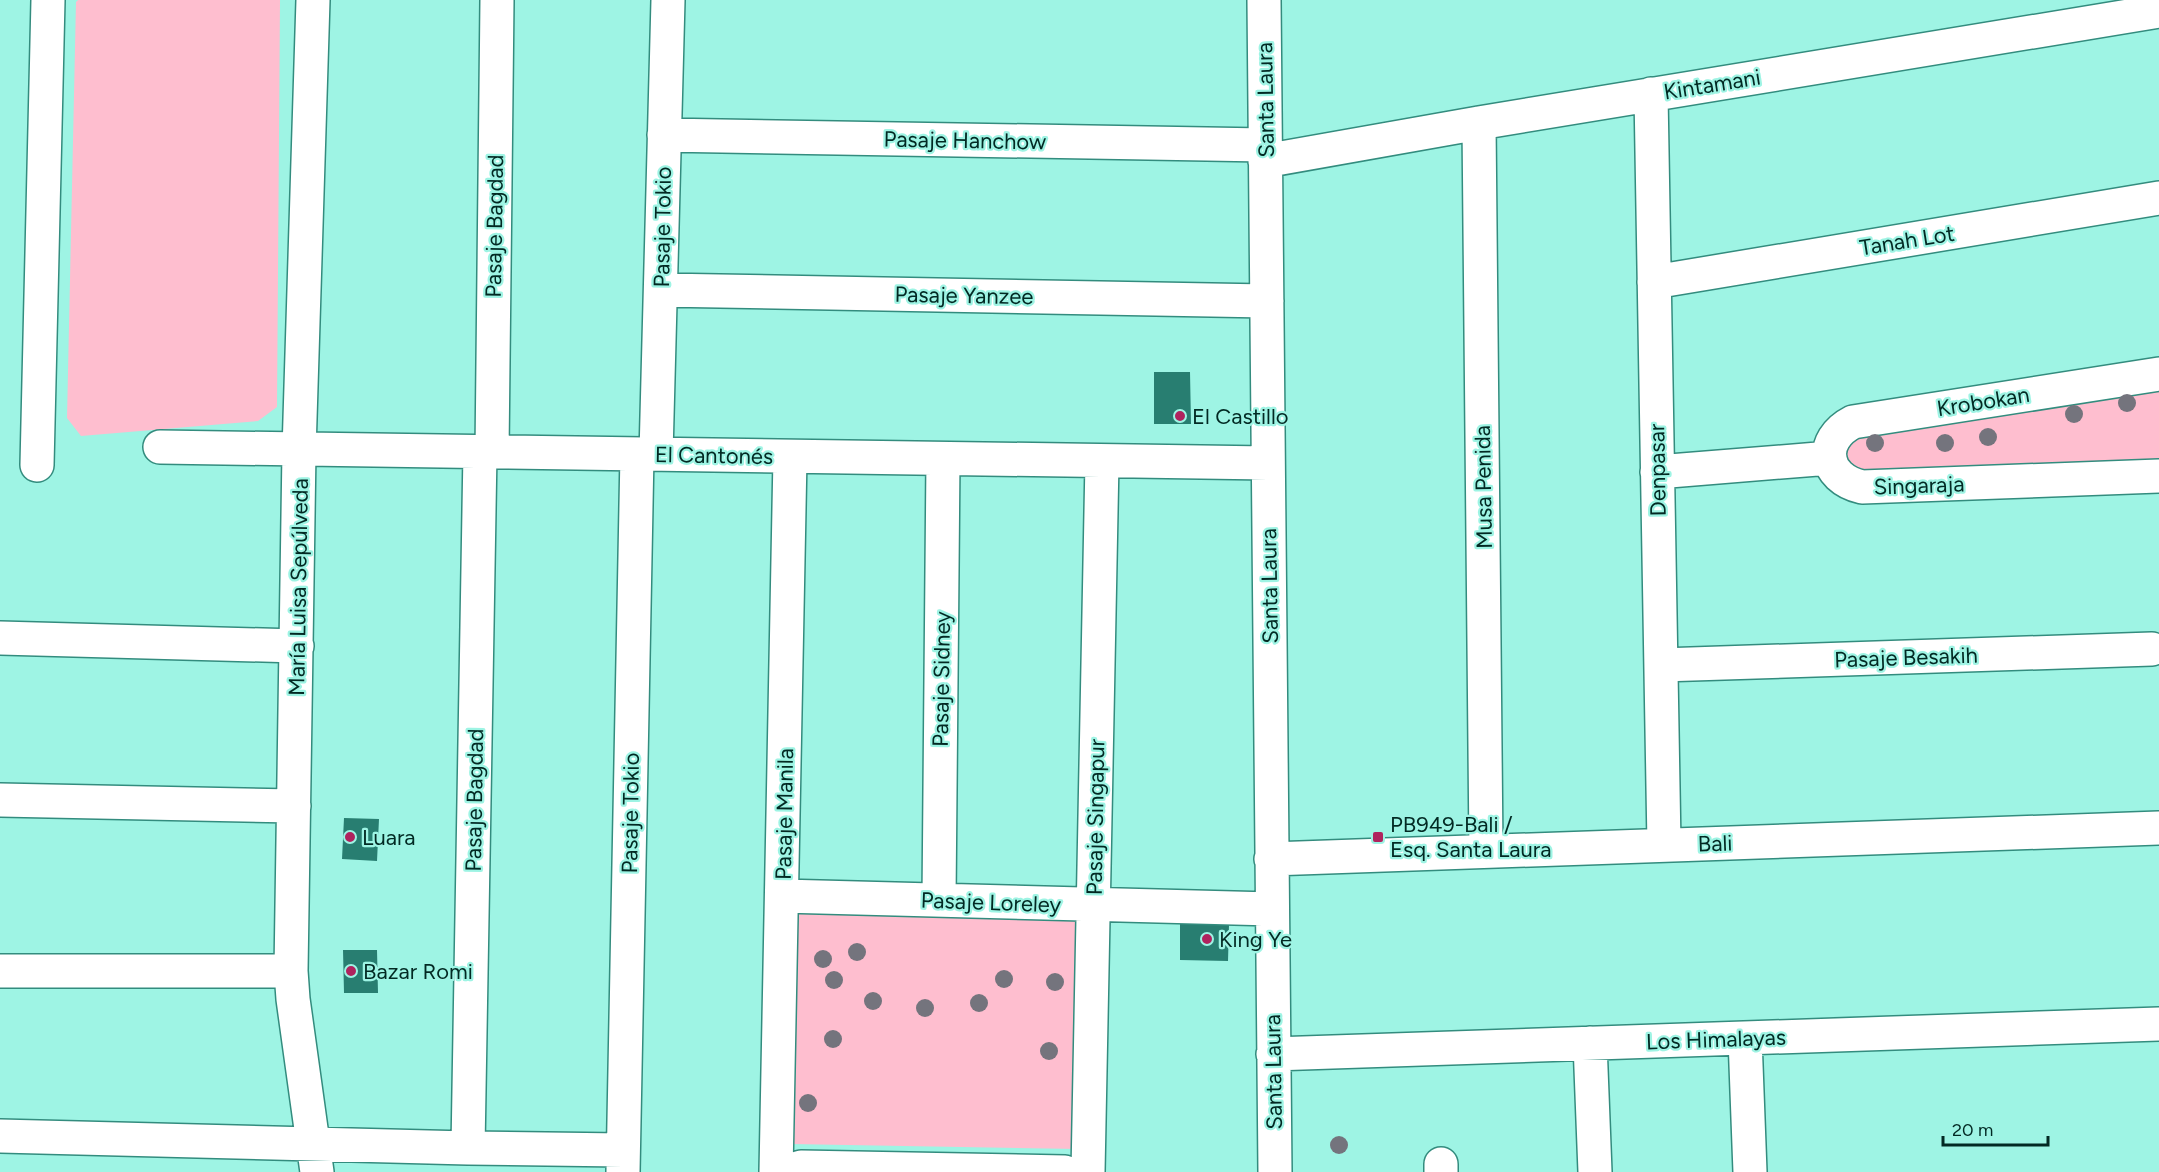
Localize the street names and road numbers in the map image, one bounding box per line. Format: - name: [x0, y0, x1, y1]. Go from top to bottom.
- street label: Santa Laura: [1251, 42, 1280, 158]
- street label: Kintamani: [1662, 64, 1762, 105]
- street label: Pasaje Hanchow: [884, 126, 1047, 155]
- street label: Pasaje Bagdad: [480, 154, 509, 298]
- street label: Pasaje Tokio: [648, 166, 677, 288]
- street label: Tanah Lot: [1858, 220, 1956, 261]
- street label: Pasaje Yanzee: [894, 281, 1034, 310]
- street label: Krobokan: [1935, 381, 2031, 422]
- street label: Denpasar: [1643, 423, 1672, 517]
- street label: Musa Penida: [1469, 425, 1498, 549]
- street label: El Cantonés: [655, 441, 773, 470]
- street label: Singaraja: [1873, 470, 1965, 501]
- street label: María Luisa Sepúlveda: [283, 478, 314, 696]
- street label: Santa Laura: [1255, 528, 1284, 644]
- street label: Pasaje Sidney: [927, 611, 956, 747]
- street label: Pasaje Besakih: [1834, 642, 1978, 673]
- street label: Pasaje Bagdad: [460, 728, 489, 872]
- street label: Pasaje Singapur: [1081, 738, 1110, 895]
- street label: Pasaje Manila: [770, 748, 799, 880]
- street label: Pasaje Tokio: [616, 752, 645, 874]
- street label: Bali: [1697, 829, 1733, 858]
- street label: Pasaje Loreley: [920, 887, 1062, 918]
- street label: Santa Laura: [1259, 1014, 1288, 1130]
- street label: Los Himalayas: [1646, 1024, 1787, 1055]

